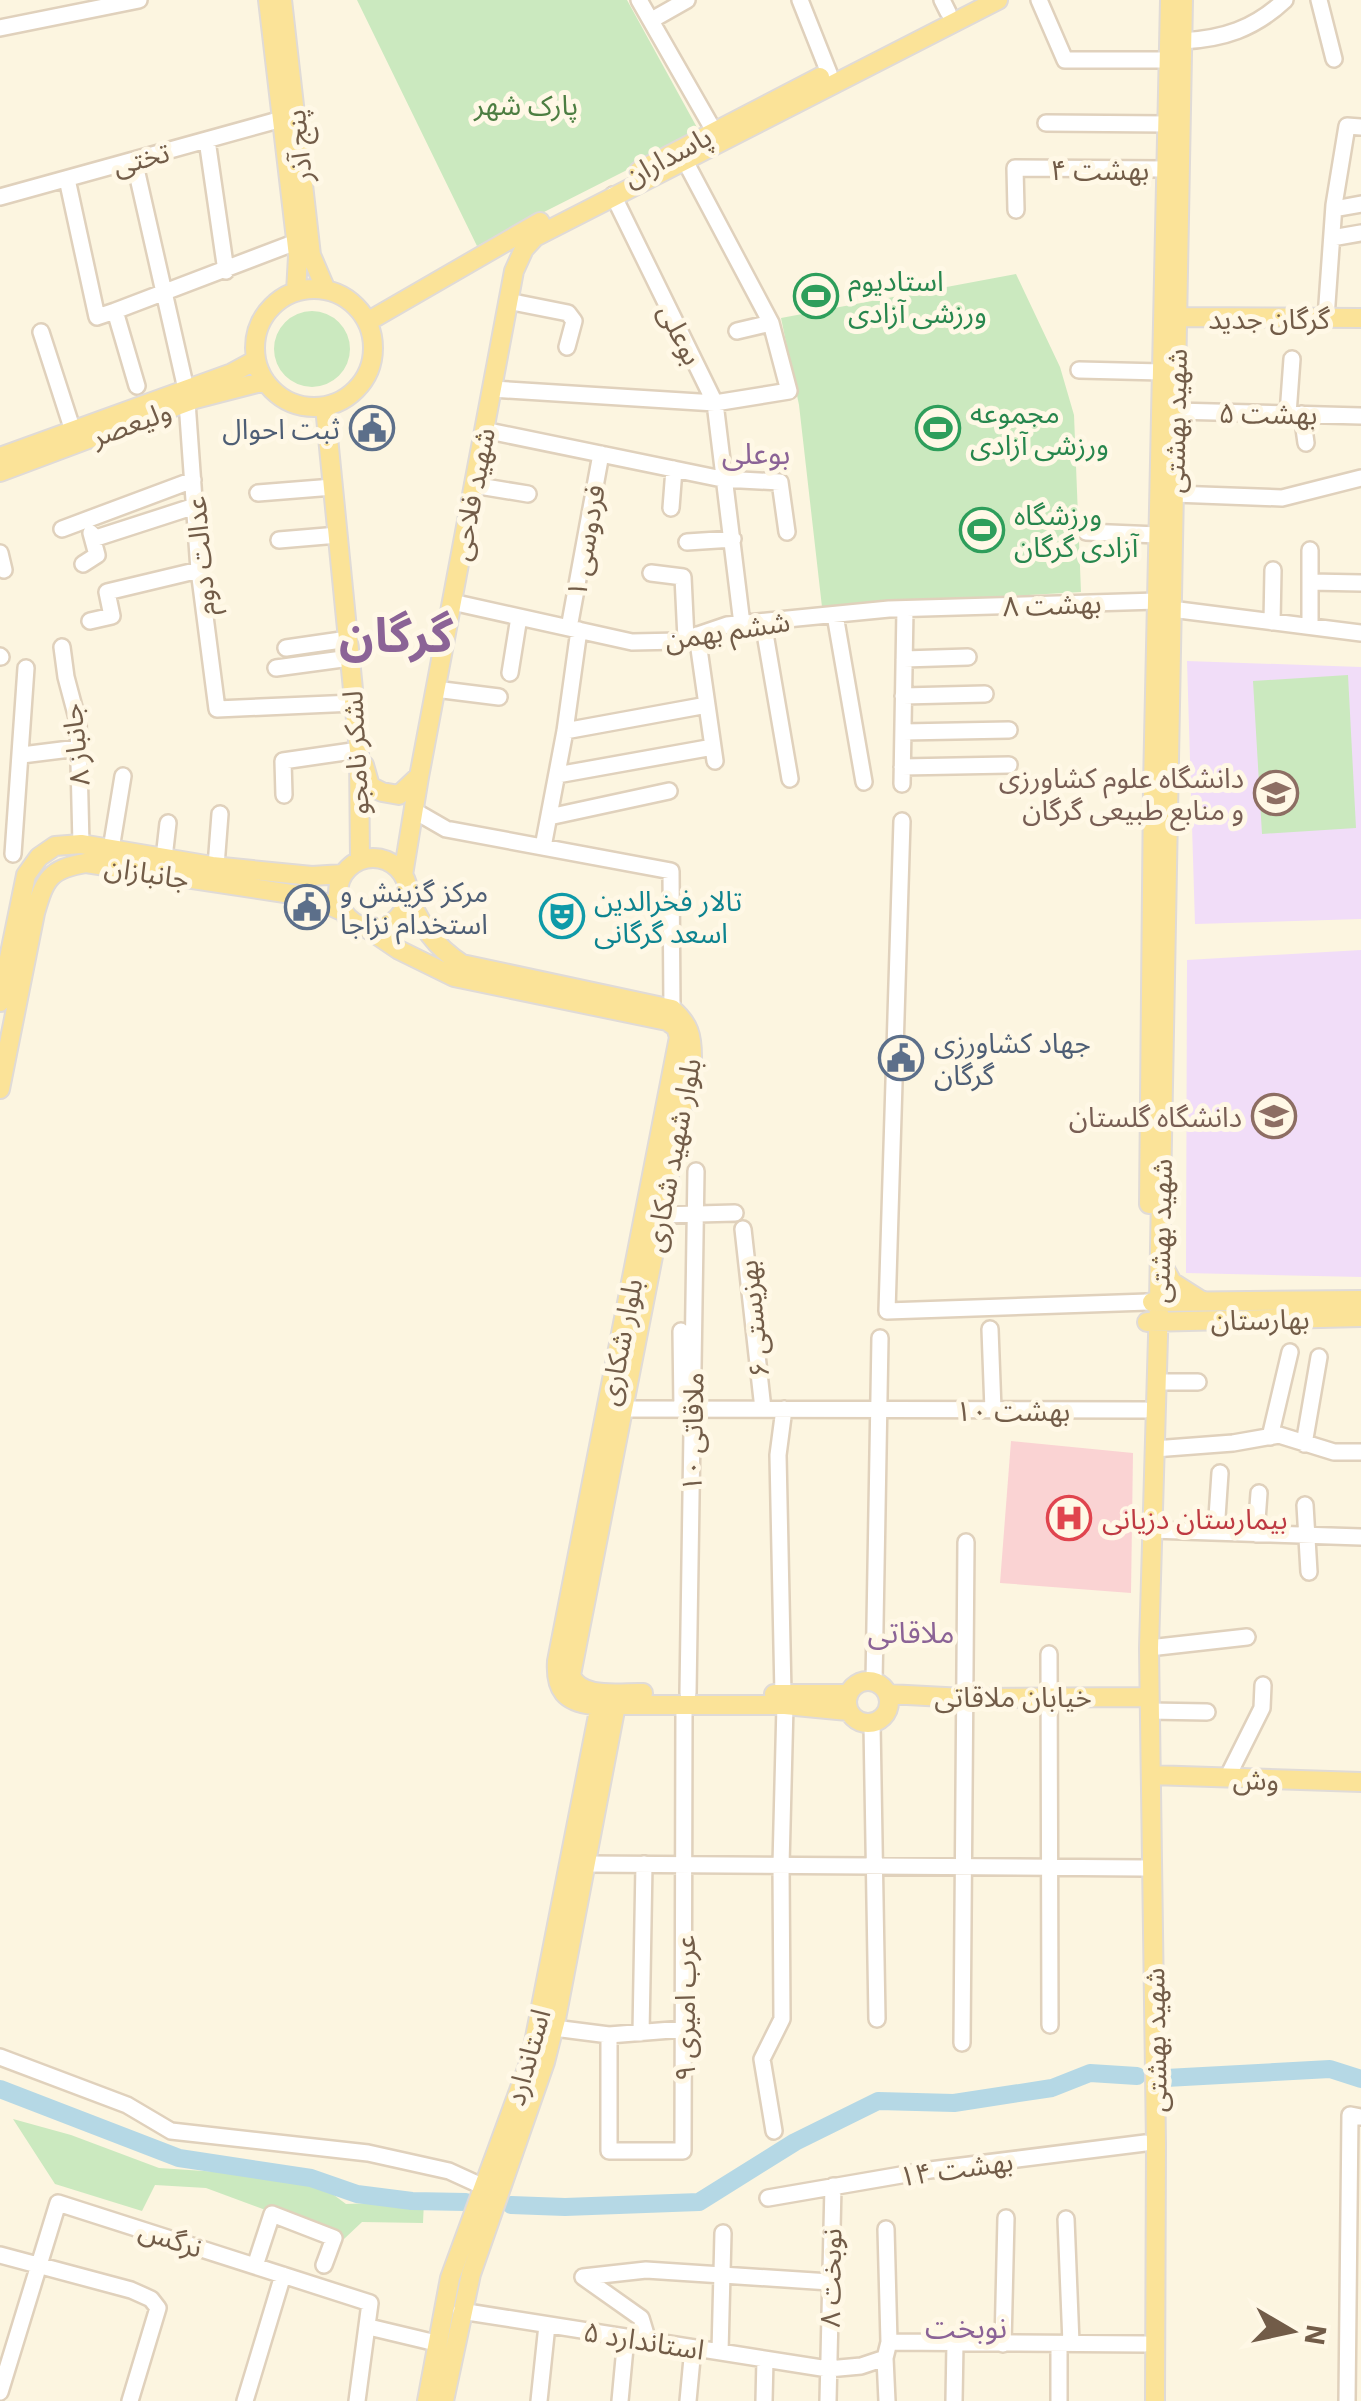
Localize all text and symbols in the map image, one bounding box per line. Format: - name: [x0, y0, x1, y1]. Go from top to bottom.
- park label: پارک شهر: [473, 86, 578, 123]
- street label: پنج آذر: [276, 107, 323, 185]
- street label: پاسداران: [616, 117, 718, 195]
- street label: تختی: [109, 133, 173, 183]
- street label: ۴ بهشت: [1051, 151, 1149, 188]
- place label: استادیوم ورزشی آزادی: [848, 262, 987, 331]
- sports icon: استادیوم ورزشی آزادی: [793, 273, 839, 319]
- street label: بوعلی: [650, 297, 712, 371]
- street label: گرگان جدید: [1208, 300, 1330, 337]
- street label: شهید بهشتی: [1155, 348, 1195, 494]
- street label: ولیعصر: [85, 392, 176, 455]
- place label: مجموعه ورزشی آزادی: [970, 394, 1109, 463]
- street label: بهشت ۵: [1218, 394, 1318, 432]
- public building icon: ثبت احوال: [349, 405, 395, 451]
- sports icon: مجموعه ورزشی آزادی: [915, 405, 961, 451]
- place label: ثبت احوال: [222, 410, 340, 447]
- street label: شهید فلاحی: [441, 424, 503, 564]
- district label: بوعلی: [722, 433, 790, 472]
- street label: ۱ فردوسی: [557, 482, 613, 600]
- street label: عدالت دوم: [176, 495, 227, 617]
- place label: ورزشگاه آزادی گرگان: [1014, 496, 1140, 565]
- sports icon: ورزشگاه آزادی گرگان: [959, 507, 1005, 553]
- street label: ۸ بهشت: [1002, 584, 1102, 624]
- street label: ششم بهمن: [662, 602, 793, 662]
- district label: گرگان: [339, 603, 454, 665]
- street label: لشکر نامجو: [333, 690, 377, 816]
- street label: جانباز ۸: [52, 702, 98, 788]
- place label: دانشگاه علوم کشاورزی و منابع طبیعی گرگان: [999, 759, 1244, 831]
- school or university icon: دانشگاه علوم کشاورزی و منابع طبیعی گرگان: [1253, 770, 1299, 816]
- street label: جانبازان: [102, 847, 192, 897]
- place label: مرکز گزینش و استخدام نزاجا: [340, 873, 488, 945]
- place label: تالار فخرالدین اسعد گرگانی: [594, 882, 742, 951]
- public building icon: مرکز گزینش و استخدام نزاجا: [284, 884, 330, 930]
- theatre icon: تالار فخرالدین اسعد گرگانی: [539, 893, 585, 939]
- place label: جهاد کشاورزی گرگان: [934, 1024, 1091, 1093]
- public building icon: جهاد کشاورزی گرگان: [878, 1035, 924, 1081]
- street label: بلوار شهید شکاری: [635, 1055, 709, 1255]
- school or university icon: دانشگاه گلستان: [1251, 1093, 1297, 1139]
- place label: دانشگاه گلستان: [1069, 1098, 1242, 1135]
- street label: شهید بهشتی: [1140, 1158, 1180, 1304]
- street label: بهزیستی ۶: [728, 1258, 778, 1380]
- street label: بلوار شکاری: [590, 1275, 650, 1409]
- street label: بهارستان: [1210, 1300, 1310, 1338]
- street label: ۱۰ ملاقاتی: [672, 1372, 712, 1492]
- street label: بهشت ۱۰: [956, 1392, 1070, 1429]
- hospital icon: بیمارستان دزیانی: [1046, 1495, 1092, 1541]
- place label: بیمارستان دزیانی: [1102, 1500, 1288, 1537]
- district label: ملاقاتی: [868, 1612, 954, 1651]
- street label: خیابان ملاقاتی: [934, 1678, 1092, 1715]
- street label: وش: [1232, 1760, 1280, 1798]
- street label: ۹ عرب امیری: [666, 1935, 703, 2081]
- street label: شهید بهشتی: [1135, 1967, 1175, 2113]
- street label: استاندارد: [496, 2004, 558, 2110]
- street label: بهشت ۱۴: [897, 2142, 1015, 2194]
- street label: نرگس: [135, 2210, 207, 2266]
- street label: ۸ نوبخت: [811, 2228, 849, 2328]
- north arrow: [1241, 2281, 1341, 2381]
- district label: نوبخت: [925, 2307, 1007, 2346]
- street label: ۵ استاندارد: [581, 2312, 707, 2368]
- text: N: [1296, 2322, 1336, 2348]

